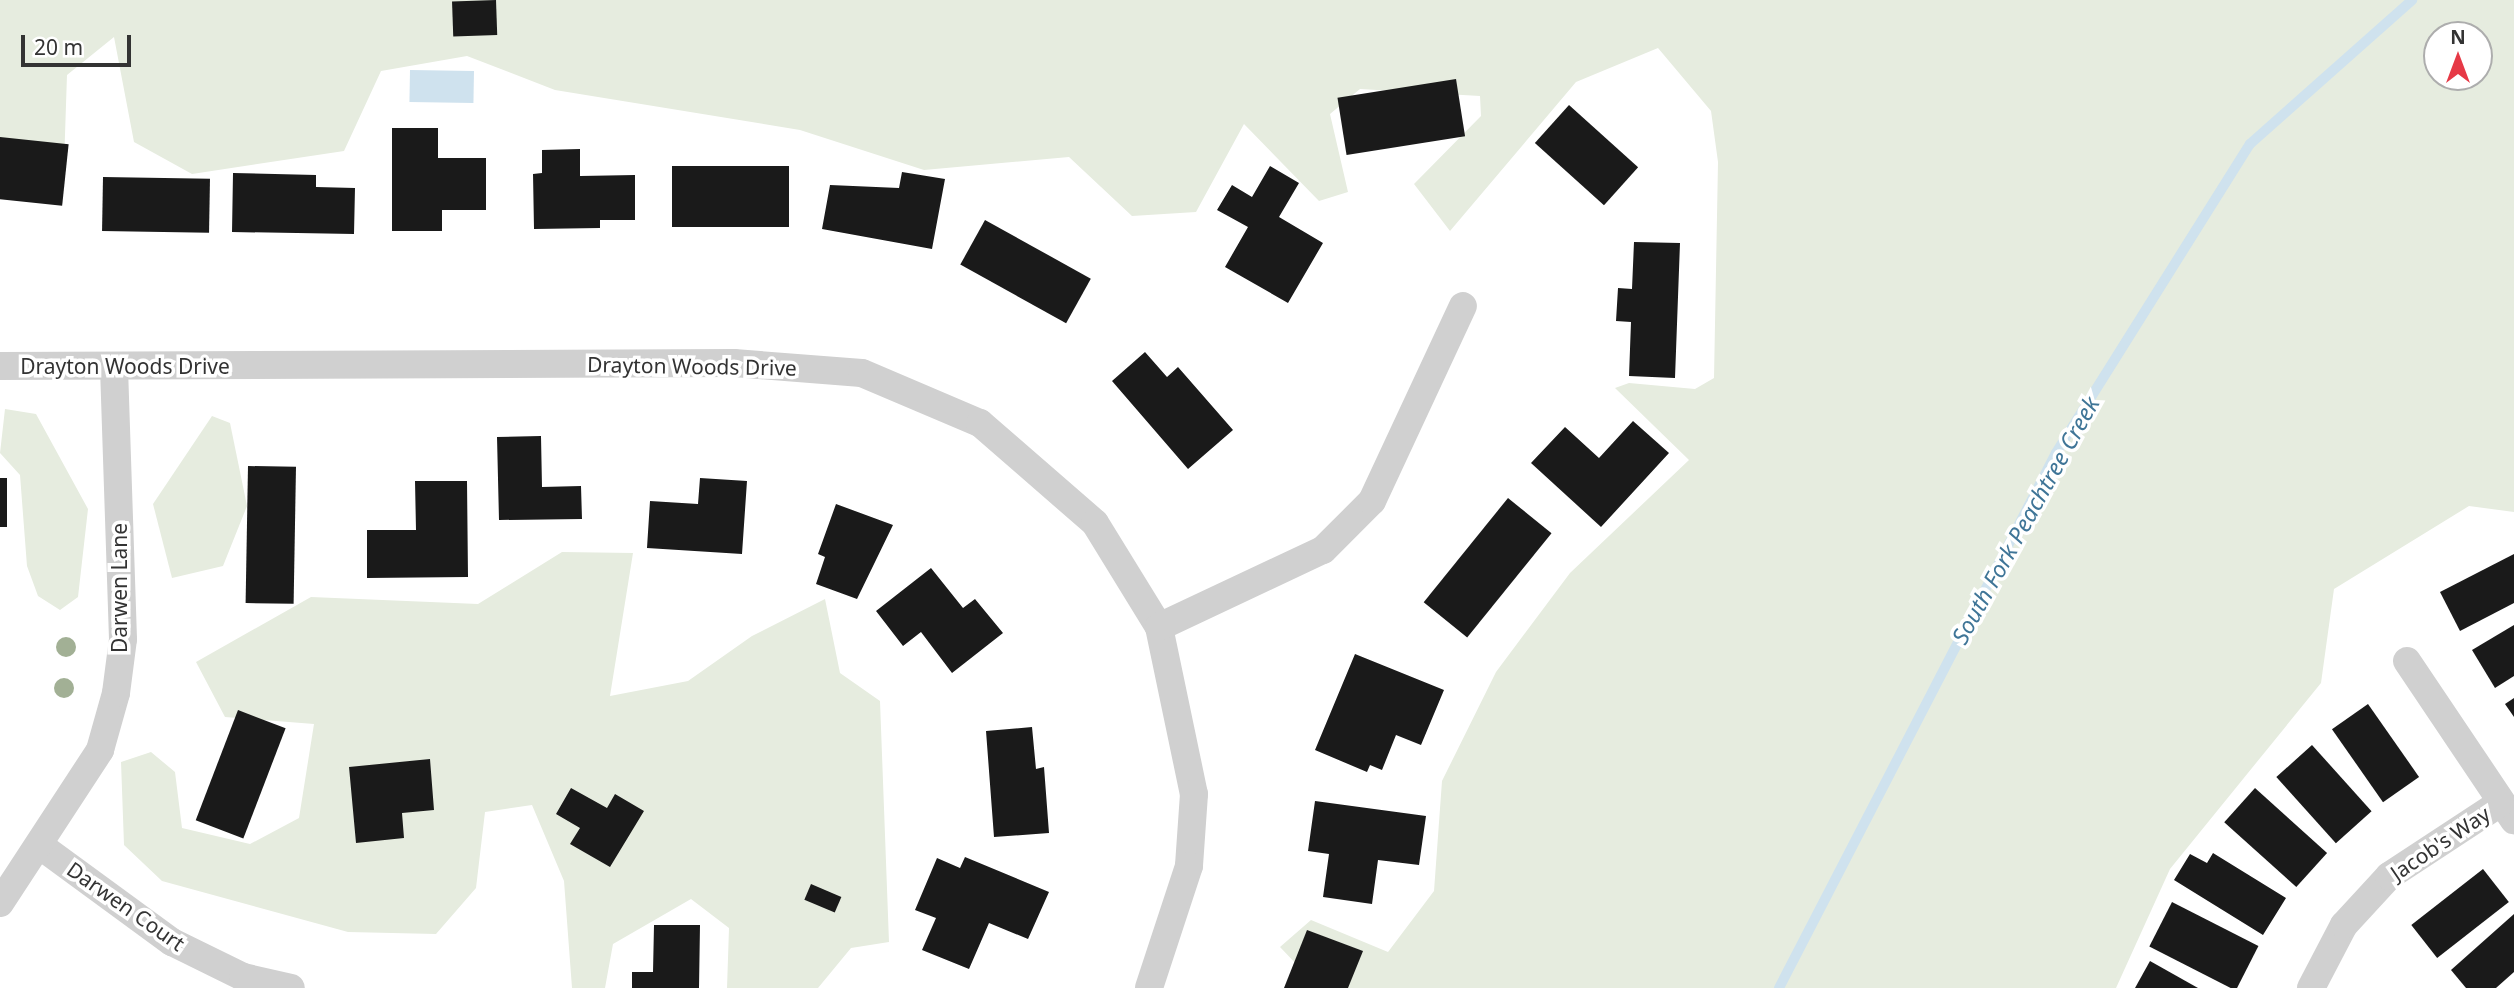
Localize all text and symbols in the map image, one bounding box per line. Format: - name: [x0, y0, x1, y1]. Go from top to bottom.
- scale bar: [24, 21, 135, 65]
- north arrow: [2423, 21, 2493, 91]
- text: N: [2450, 24, 2466, 50]
- text: 20 m: [34, 33, 83, 61]
- street label: Drayton Woods Drive: [587, 352, 797, 380]
- street label: Drayton Woods Drive: [20, 353, 230, 379]
- water label: South Fork Peachtree Creek: [1945, 392, 2105, 648]
- street label: Darwen Lane: [106, 523, 132, 653]
- street label: Jacob's Way: [2386, 801, 2494, 885]
- street label: Darwen Court: [62, 856, 190, 956]

